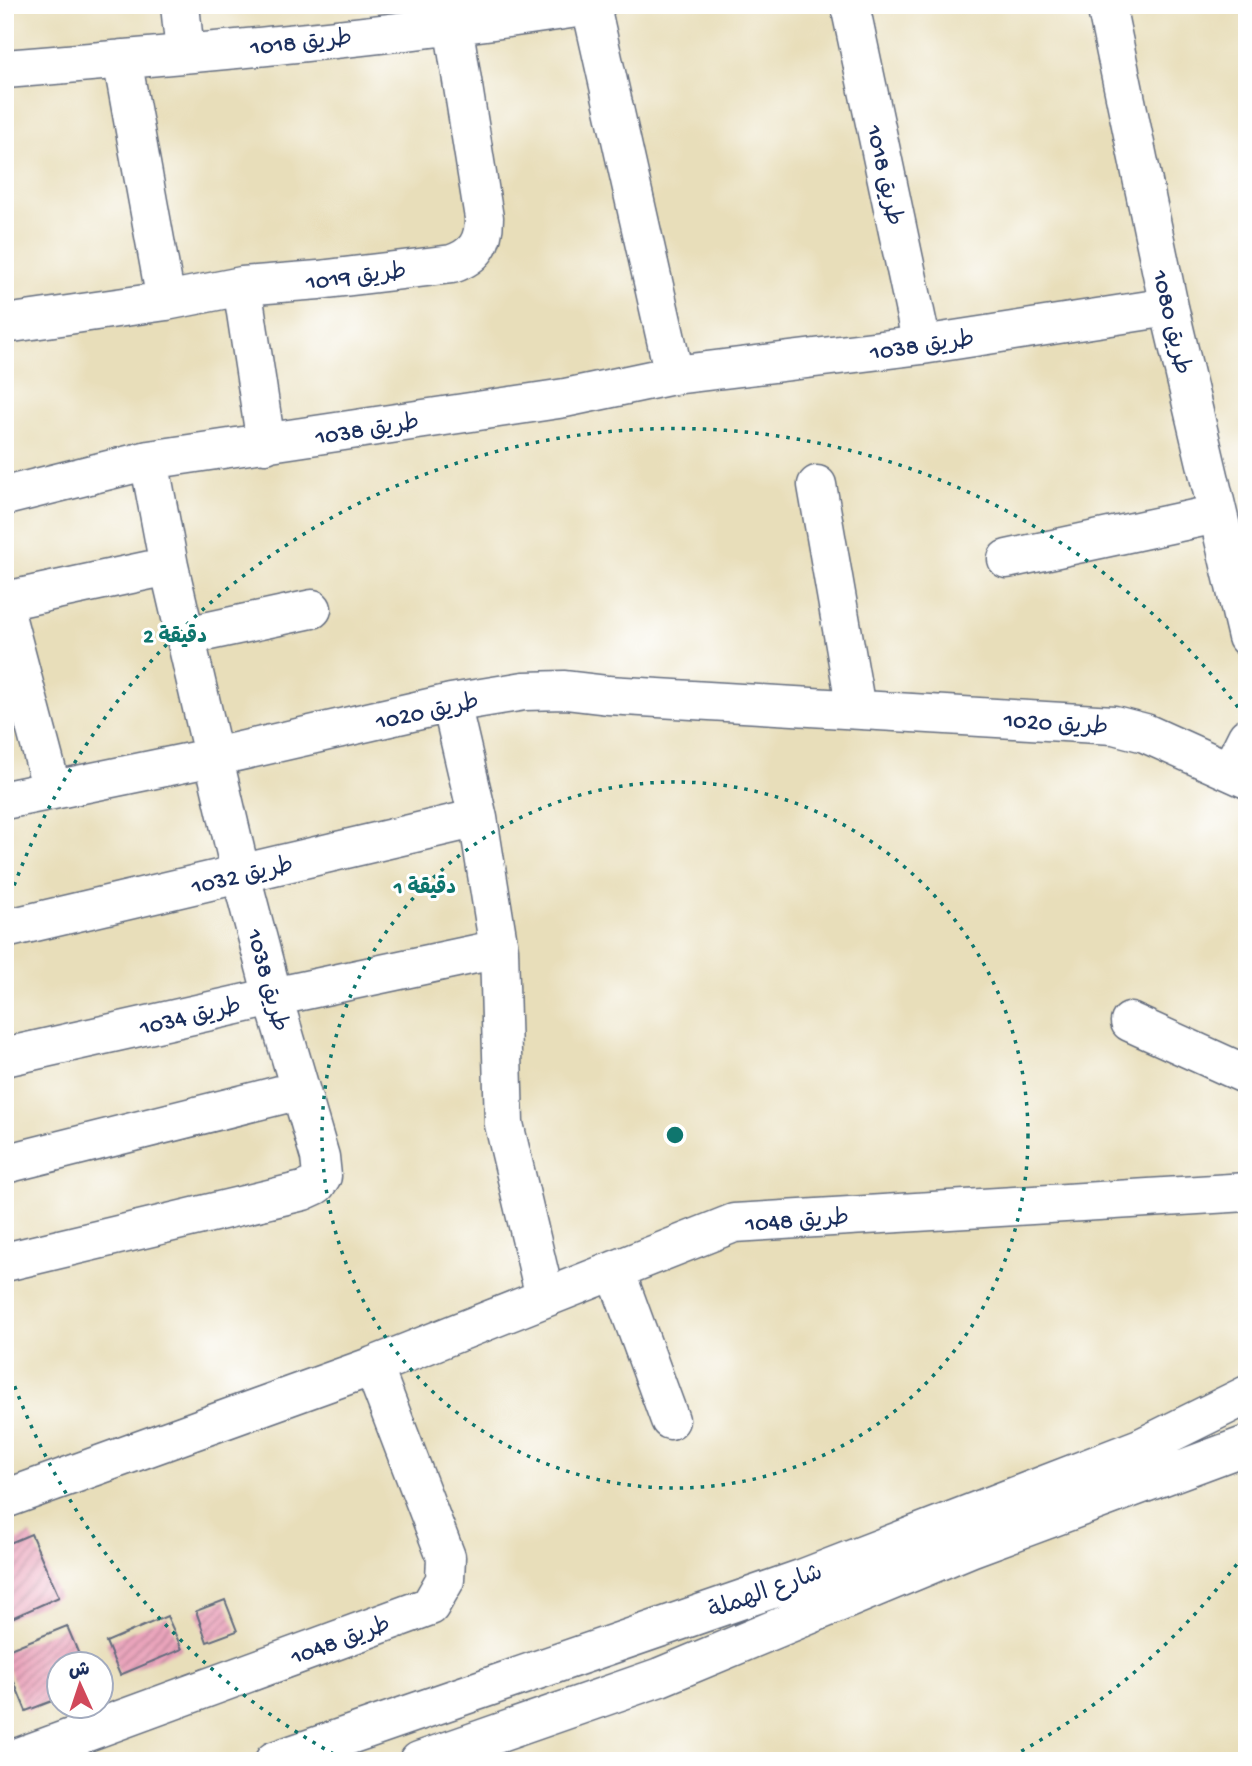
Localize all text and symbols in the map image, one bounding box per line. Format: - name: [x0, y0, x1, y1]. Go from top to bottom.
- street label: طريق 1018: [248, 25, 354, 64]
- street label: طريق 1018: [858, 122, 907, 229]
- street label: طريق 1019: [303, 258, 408, 299]
- street label: طريق 1080: [1143, 267, 1196, 378]
- street label: طريق 1038: [867, 326, 977, 369]
- street label: طريق 1038: [312, 409, 422, 454]
- text: 2 دقيقة: [143, 624, 207, 651]
- street label: طريق 1020: [372, 688, 482, 739]
- street label: طريق 1020: [1001, 707, 1109, 744]
- street label: طريق 1032: [188, 852, 297, 903]
- text: 1 دقيقة: [393, 875, 456, 902]
- street label: طريق 1038: [238, 925, 293, 1035]
- street label: طريق 1034: [136, 993, 244, 1044]
- centre of rings: [663, 1123, 687, 1147]
- street label: طريق 1048: [743, 1204, 850, 1241]
- street label: شارع الهملة: [705, 1559, 827, 1627]
- street label: طريق 1048: [286, 1611, 395, 1674]
- north arrow: [46, 1650, 116, 1720]
- text: ش: [68, 1659, 90, 1684]

